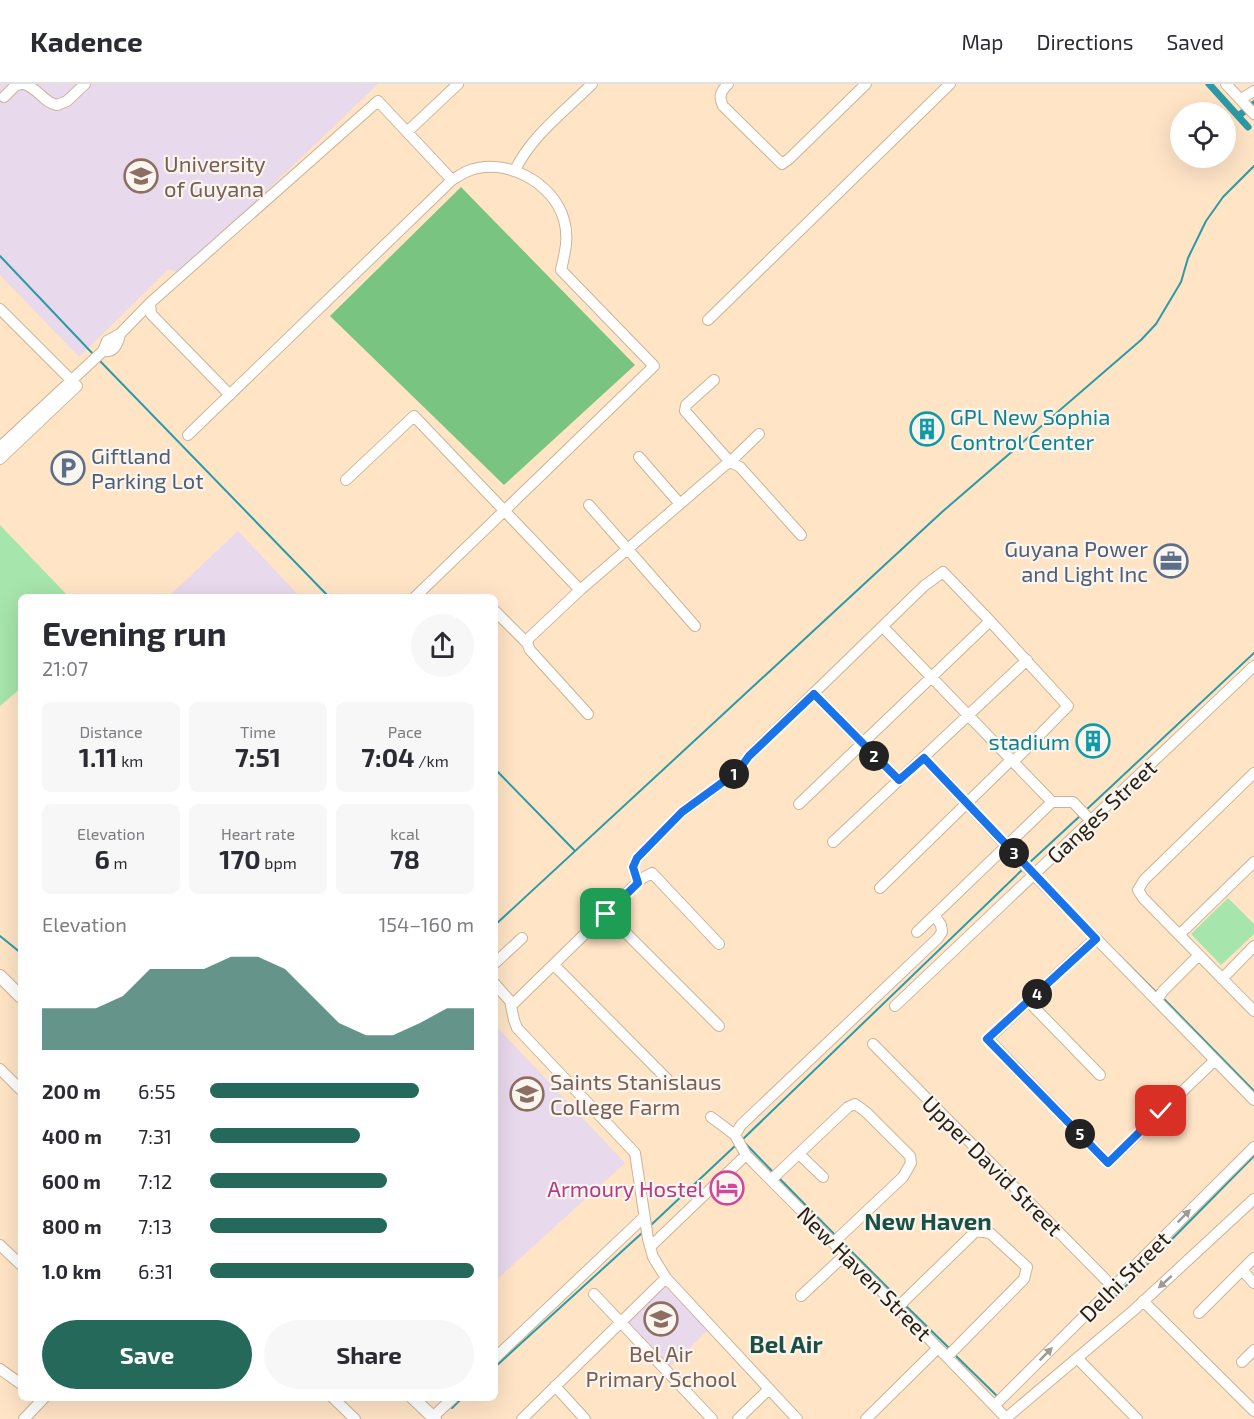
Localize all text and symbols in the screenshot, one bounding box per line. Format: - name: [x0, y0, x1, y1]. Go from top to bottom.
- text: Kadence: [30, 24, 143, 58]
- text: Map: [961, 29, 1004, 54]
- text: Directions: [1037, 29, 1133, 54]
- text: Saved: [1166, 29, 1224, 54]
- map controls: [1170, 102, 1236, 168]
- button: locate: [1170, 102, 1236, 168]
- place label: University of Guyana: [164, 150, 266, 201]
- school or university icon: University of Guyana: [123, 158, 159, 194]
- place label: GPL New Sophia Control Center: [950, 403, 1110, 454]
- building icon: GPL New Sophia Control Center: [909, 411, 945, 447]
- place label: Giftland Parking Lot: [91, 442, 204, 493]
- parking icon: Giftland Parking Lot: [50, 450, 86, 486]
- place label: Guyana Power and Light Inc: [1004, 535, 1148, 586]
- office icon: Guyana Power and Light Inc: [1153, 543, 1189, 579]
- text: Evening run: [42, 613, 227, 653]
- button: share: [411, 614, 474, 677]
- text: 21:07: [42, 656, 88, 680]
- text: Distance: [79, 722, 143, 741]
- text: Time: [240, 722, 276, 741]
- text: Pace: [388, 722, 422, 741]
- building icon: stadium: [1075, 723, 1111, 759]
- place label: stadium: [988, 728, 1070, 754]
- text: 1.11: [79, 741, 118, 772]
- text: 7:51: [235, 741, 281, 772]
- text: 7:04: [361, 741, 415, 772]
- pin: 2: [859, 741, 889, 771]
- text: 2: [869, 746, 879, 765]
- text: km: [118, 751, 143, 770]
- text: /km: [415, 751, 449, 770]
- street label: Ganges Street: [1041, 754, 1161, 868]
- pin: 1: [719, 759, 749, 789]
- text: 1: [731, 764, 737, 783]
- text: Elevation: [77, 824, 145, 843]
- text: Heart rate: [221, 824, 295, 843]
- text: kcal: [390, 824, 420, 843]
- pin: 3: [999, 838, 1029, 868]
- text: 6: [95, 843, 110, 874]
- text: 170: [219, 843, 261, 874]
- text: 78: [390, 843, 420, 874]
- text: 3: [1009, 843, 1019, 862]
- text: m: [110, 853, 127, 872]
- text: bpm: [261, 853, 297, 872]
- pin: [580, 888, 631, 939]
- icon: arrive: [589, 897, 622, 930]
- text: Elevation: [42, 912, 127, 936]
- text: 154–160 m: [378, 912, 474, 936]
- pin: 4: [1022, 979, 1052, 1009]
- text: 4: [1032, 984, 1042, 1003]
- place label: Saints Stanislaus College Farm: [550, 1068, 722, 1119]
- school or university icon: Saints Stanislaus College Farm: [509, 1076, 545, 1112]
- text: 200 m: [42, 1079, 101, 1103]
- text: 6:55: [138, 1079, 176, 1103]
- pin: [1135, 1085, 1186, 1136]
- street label: Upper David Street: [917, 1089, 1069, 1241]
- icon: check: [1144, 1094, 1177, 1127]
- pin: 5: [1065, 1119, 1095, 1149]
- text: 400 m: [42, 1124, 102, 1148]
- text: 7:31: [138, 1124, 172, 1148]
- text: 5: [1076, 1124, 1084, 1143]
- text: 600 m: [42, 1169, 101, 1193]
- text: 7:12: [138, 1169, 172, 1193]
- hotel icon: Armoury Hostel: [709, 1170, 745, 1206]
- place label: Armoury Hostel: [547, 1175, 704, 1201]
- street label: New Haven Street: [793, 1201, 937, 1345]
- district label: New Haven: [864, 1206, 992, 1235]
- one-way arrow: [1177, 1209, 1192, 1223]
- text: 800 m: [42, 1214, 102, 1238]
- text: 7:13: [138, 1214, 172, 1238]
- street label: Delhi Street: [1073, 1225, 1175, 1327]
- text: 1.0 km: [42, 1259, 101, 1283]
- text: 6:31: [138, 1259, 173, 1283]
- one-way arrow: [1158, 1275, 1173, 1288]
- school or university icon: Bel Air Primary School: [643, 1301, 679, 1337]
- button: Save: [42, 1320, 252, 1389]
- button: Share: [264, 1320, 474, 1389]
- district label: Bel Air: [749, 1329, 823, 1358]
- place label: Bel Air Primary School: [586, 1340, 737, 1391]
- one-way arrow: [1039, 1347, 1053, 1361]

